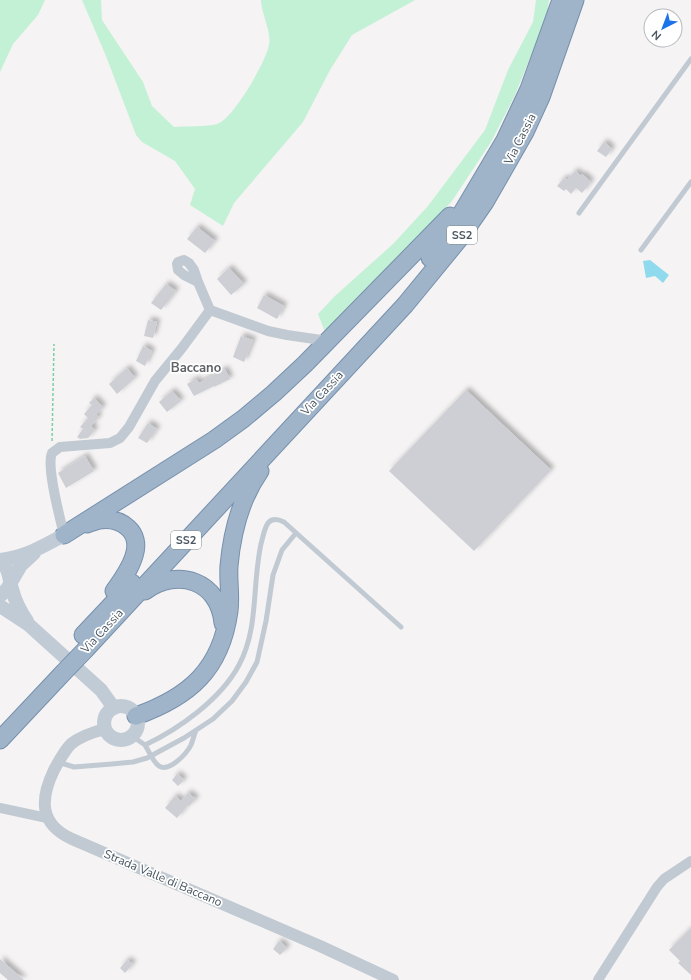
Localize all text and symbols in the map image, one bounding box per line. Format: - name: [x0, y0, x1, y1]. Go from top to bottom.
- north arrow: [643, 8, 683, 48]
- text: N: [649, 27, 665, 43]
- street label: Via Cassia: [500, 111, 540, 168]
- road number: SS2: [447, 226, 477, 244]
- district label: Baccano: [171, 359, 221, 377]
- street label: Via Cassia: [297, 367, 347, 419]
- road number: SS2: [171, 531, 201, 549]
- street label: Via Cassia: [77, 605, 127, 657]
- street label: Strada Valle di Baccano: [101, 846, 225, 910]

